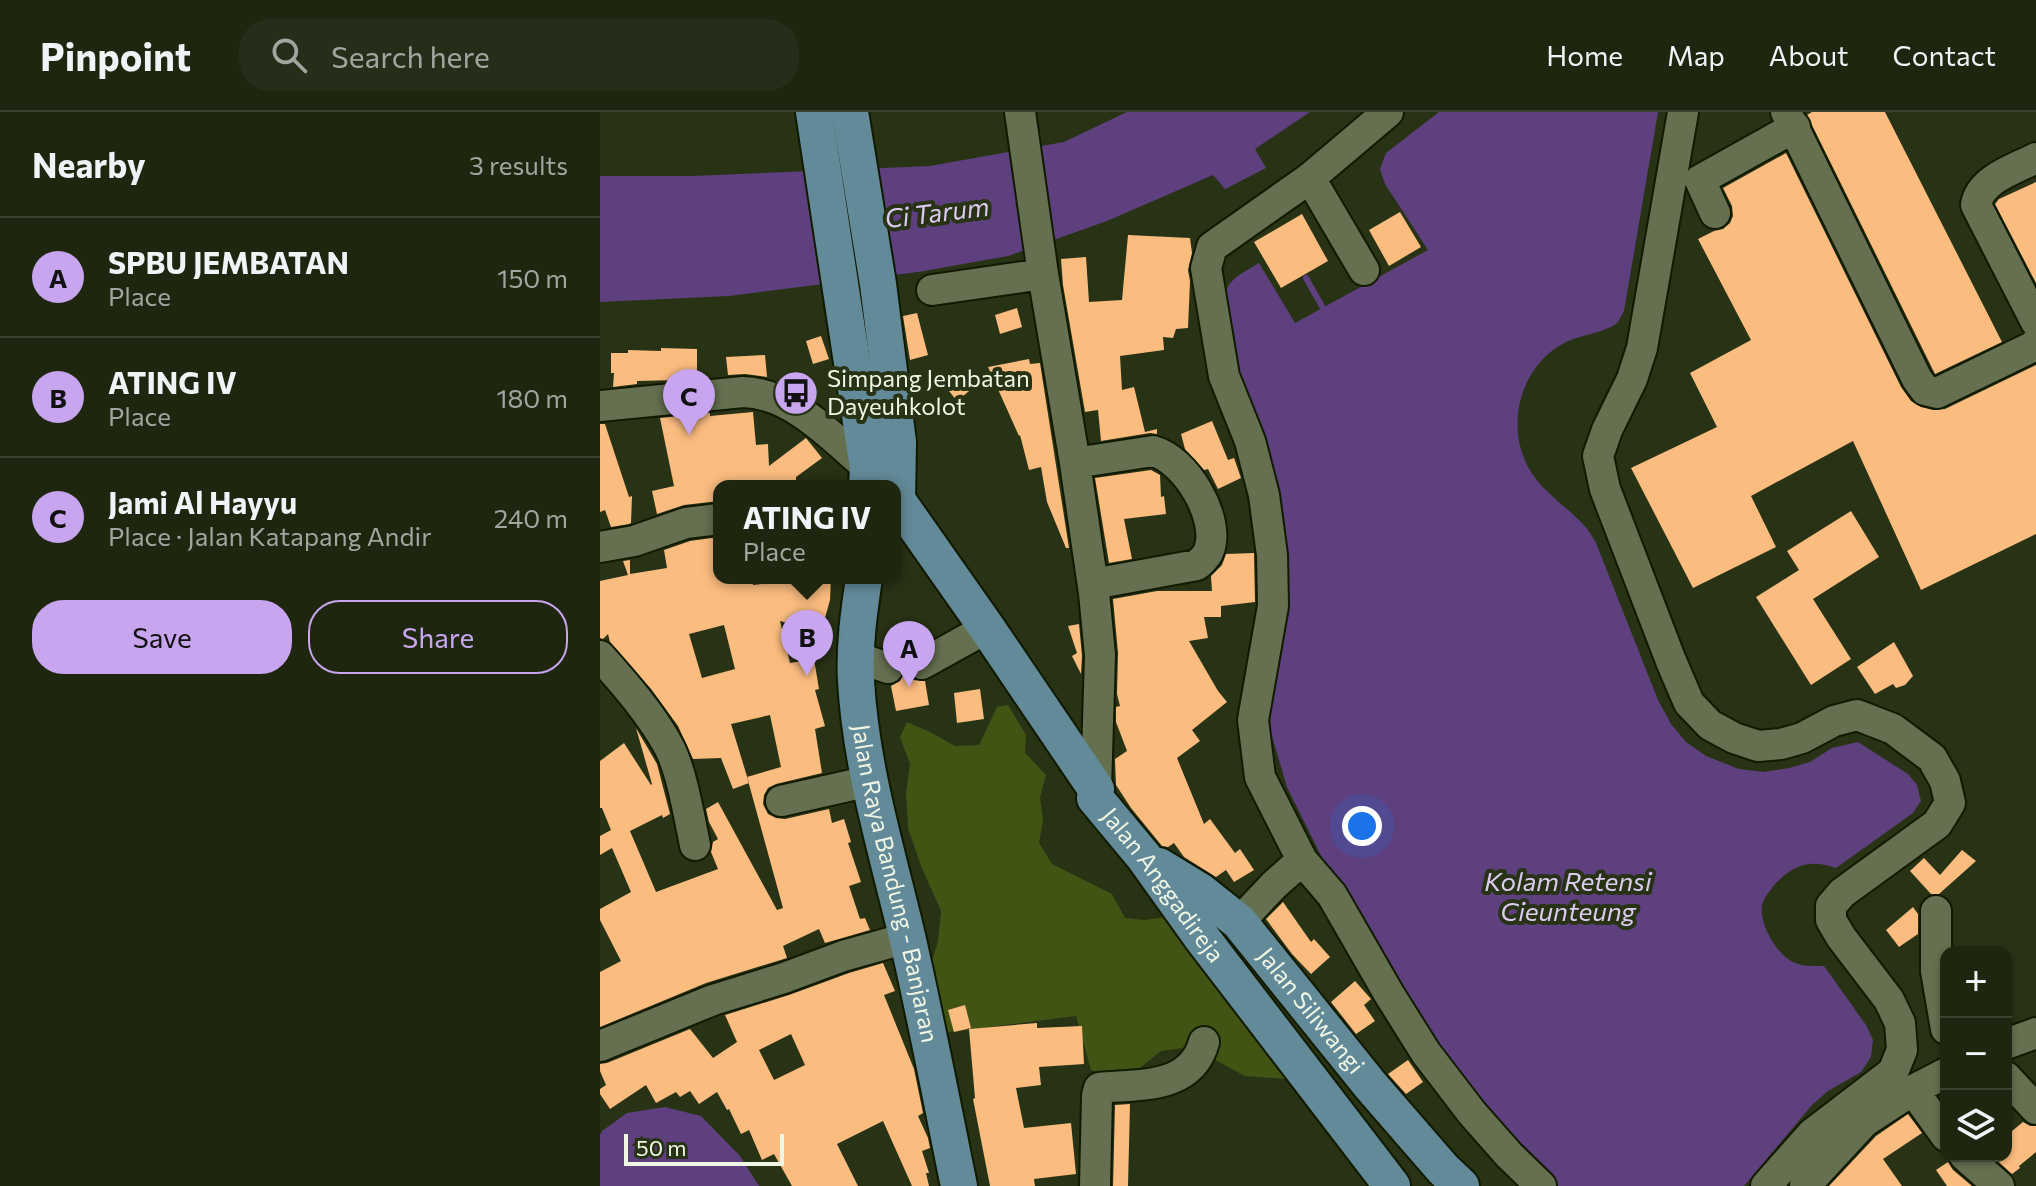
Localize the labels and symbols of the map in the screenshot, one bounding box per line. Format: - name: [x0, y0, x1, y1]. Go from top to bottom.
- water label: Ci Tarum: [883, 190, 991, 233]
- place label: Simpang Jembatan Dayeuhkolot: [827, 363, 1030, 420]
- pin: C: [663, 369, 715, 435]
- bus stop icon: Simpang Jembatan Dayeuhkolot: [772, 369, 820, 417]
- pin: B: [781, 610, 833, 676]
- pin: A: [883, 621, 935, 687]
- street label: Jalan Raya Bandung - Banjaran: [847, 722, 946, 1045]
- street label: Jalan Anggadireja: [1096, 801, 1231, 967]
- your location: [1342, 806, 1382, 846]
- water label: Kolam Retensi Cieunteung: [1484, 865, 1653, 926]
- street label: Jalan Siliwangi: [1252, 941, 1371, 1079]
- scale bar: [624, 1130, 784, 1166]

